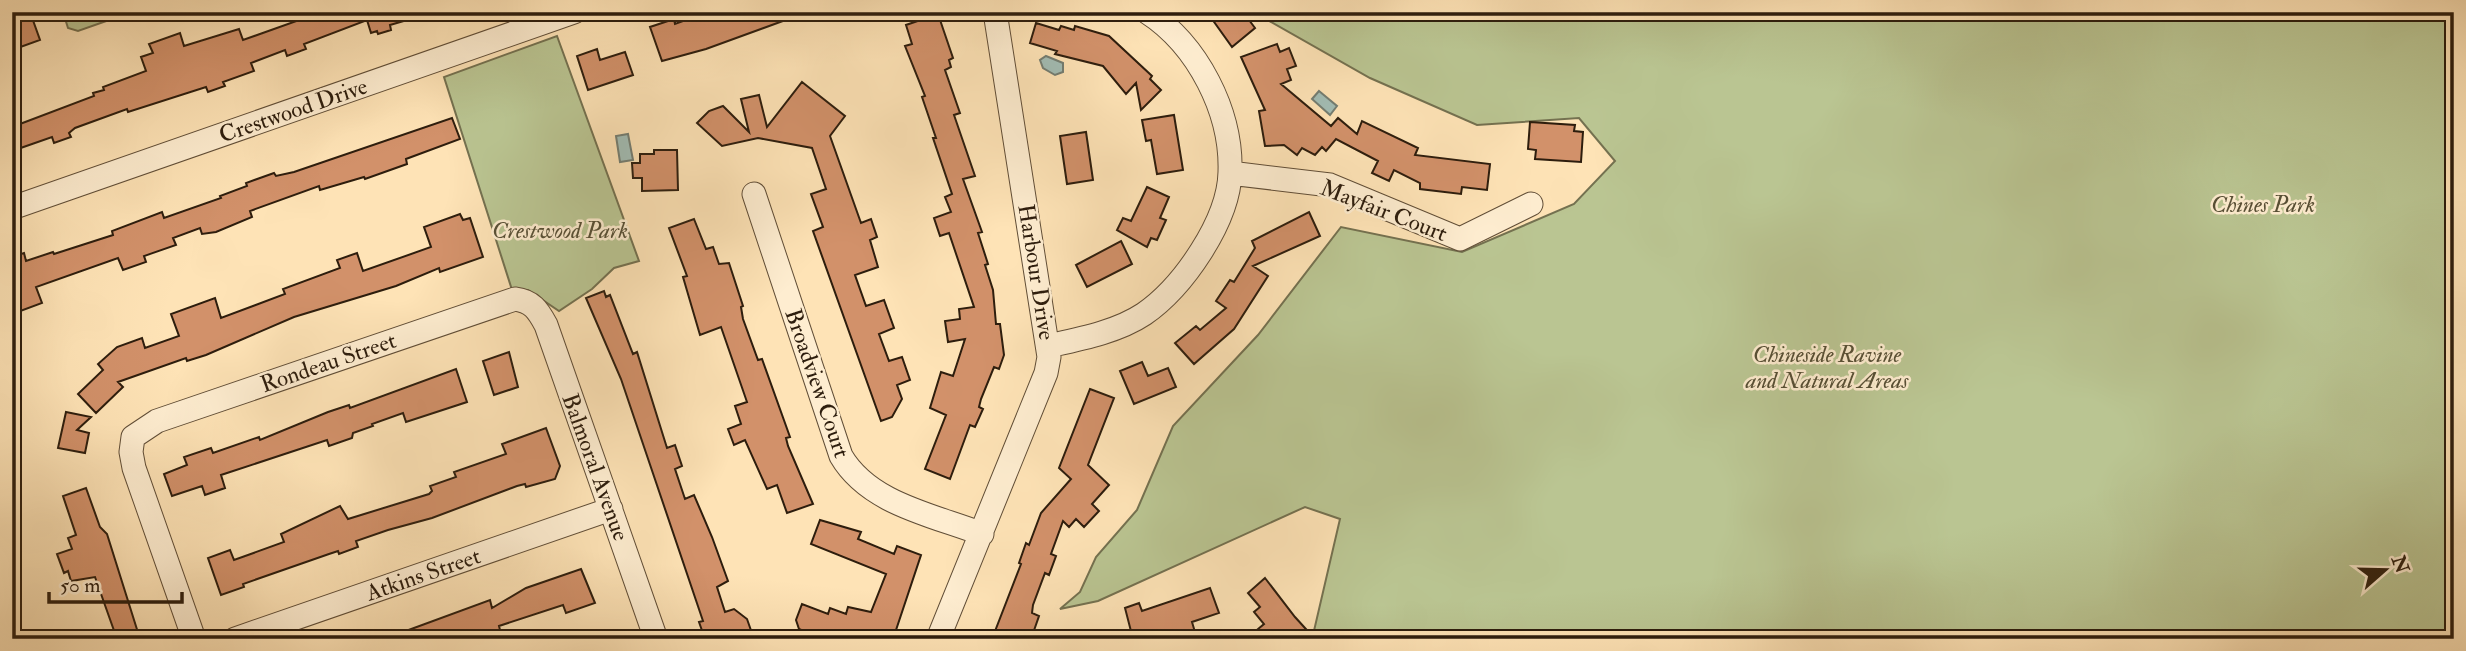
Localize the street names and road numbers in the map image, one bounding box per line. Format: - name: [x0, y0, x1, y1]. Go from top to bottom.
- street label: Crestwood Drive: [215, 71, 372, 149]
- street label: Mayfair Court: [1316, 173, 1451, 248]
- street label: Harbour Drive: [1011, 202, 1062, 342]
- street label: Broadview Court: [778, 305, 857, 461]
- street label: Rondeau Street: [256, 326, 400, 399]
- street label: Balmoral Avenue: [555, 390, 636, 545]
- street label: Atkins Street: [361, 541, 484, 608]

